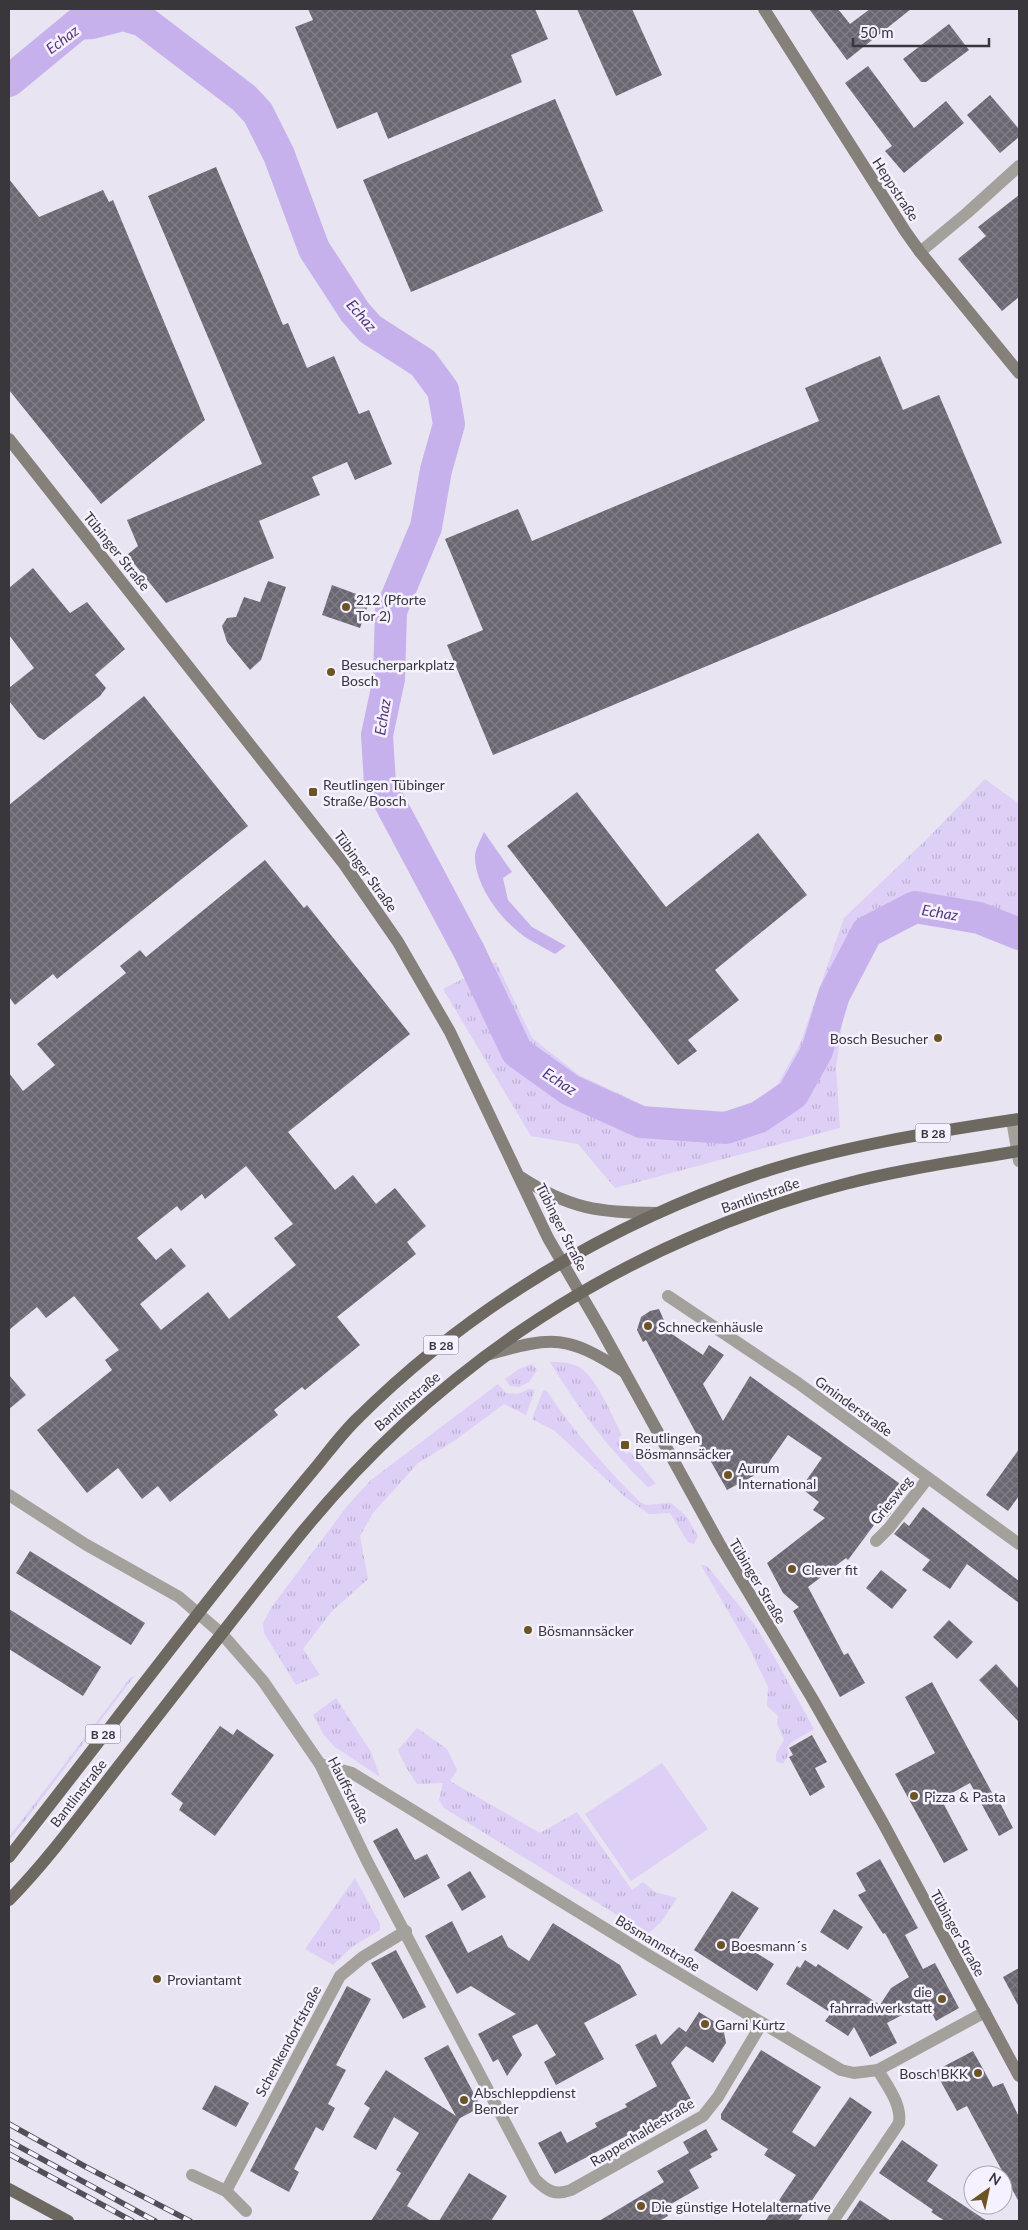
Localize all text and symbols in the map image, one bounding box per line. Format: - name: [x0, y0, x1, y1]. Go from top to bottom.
- scale bar: [853, 15, 989, 47]
- water label: Echaz: [42, 20, 82, 57]
- text: 50 m: [860, 23, 894, 41]
- street label: Heppstraße: [869, 154, 923, 224]
- water label: Echaz: [343, 295, 381, 335]
- street label: Tübinger Straße: [80, 508, 154, 594]
- place label: 212 (Pforte Tor 2): [356, 591, 426, 624]
- marker: 212 (Pforte Tor 2): [340, 601, 352, 613]
- place label: Besucherparkplatz Bosch: [341, 656, 455, 689]
- marker: Besucherparkplatz Bosch: [325, 666, 337, 678]
- water label: Echaz: [370, 697, 394, 736]
- place label: Reutlingen Tübinger Straße/Bosch: [323, 776, 445, 809]
- marker: Reutlingen Tübinger Straße/Bosch: [307, 786, 319, 798]
- street label: Tübinger Straße: [331, 827, 401, 915]
- water label: Echaz: [921, 900, 960, 924]
- place label: Bosch Besucher: [830, 1030, 928, 1047]
- marker: Bosch Besucher: [932, 1032, 944, 1044]
- water label: Echaz: [540, 1064, 581, 1099]
- road number: B 28: [916, 1124, 950, 1142]
- street label: Bantlinstraße: [719, 1174, 801, 1216]
- street label: Tübinger Straße: [533, 1180, 591, 1274]
- place label: Schneckenhäusle: [658, 1318, 763, 1335]
- marker: Schneckenhäusle: [642, 1320, 654, 1332]
- road number: B 28: [424, 1336, 458, 1354]
- street label: Bantlinstraße: [371, 1368, 443, 1434]
- street label: Gminderstraße: [812, 1372, 896, 1440]
- place label: Reutlingen Bösmannsäcker: [635, 1429, 731, 1462]
- marker: Reutlingen Bösmannsäcker: [619, 1439, 631, 1451]
- place label: Aurum International: [738, 1459, 816, 1492]
- marker: Aurum International: [722, 1469, 734, 1481]
- street label: Griesweg: [866, 1472, 916, 1528]
- street label: Tübinger Straße: [726, 1535, 790, 1627]
- place label: Clever fit: [802, 1561, 858, 1578]
- marker: Clever fit: [786, 1563, 798, 1575]
- place label: Bösmannsäcker: [538, 1622, 634, 1639]
- marker: Bösmannsäcker: [522, 1624, 534, 1636]
- road number: B 28: [86, 1725, 120, 1744]
- street label: Hauffstraße: [325, 1754, 373, 1826]
- street label: Bantlinstraße: [46, 1756, 110, 1830]
- place label: Pizza & Pasta: [924, 1788, 1006, 1805]
- marker: Pizza & Pasta: [908, 1790, 920, 1802]
- street label: Tübinger Straße: [927, 1887, 989, 1979]
- street label: Bösmannstraße: [613, 1911, 703, 1975]
- place label: Boesmann´s: [731, 1937, 807, 1954]
- marker: Boesmann´s: [715, 1939, 727, 1951]
- place label: Proviantamt: [167, 1971, 242, 1988]
- marker: Proviantamt: [151, 1973, 163, 1985]
- street label: Schenkendorfstraße: [252, 1982, 324, 2100]
- place label: die fahrradwerkstatt: [829, 1983, 932, 2016]
- marker: die fahrradwerkstatt: [936, 1993, 948, 2005]
- place label: Garni Kurtz: [715, 2016, 785, 2033]
- marker: Garni Kurtz: [699, 2018, 711, 2030]
- place label: Bosch BKK: [899, 2065, 969, 2082]
- marker: Bosch BKK: [972, 2067, 984, 2079]
- place label: Abschleppdienst Bender: [474, 2084, 576, 2117]
- marker: Abschleppdienst Bender: [458, 2094, 470, 2106]
- street label: Rappenhaldestraße: [587, 2094, 697, 2170]
- north arrow: [963, 2165, 1013, 2215]
- text: N: [986, 2169, 1005, 2189]
- place label: Die günstige Hotelalternative: [651, 2198, 831, 2215]
- marker: Die günstige Hotelalternative: [635, 2200, 647, 2212]

